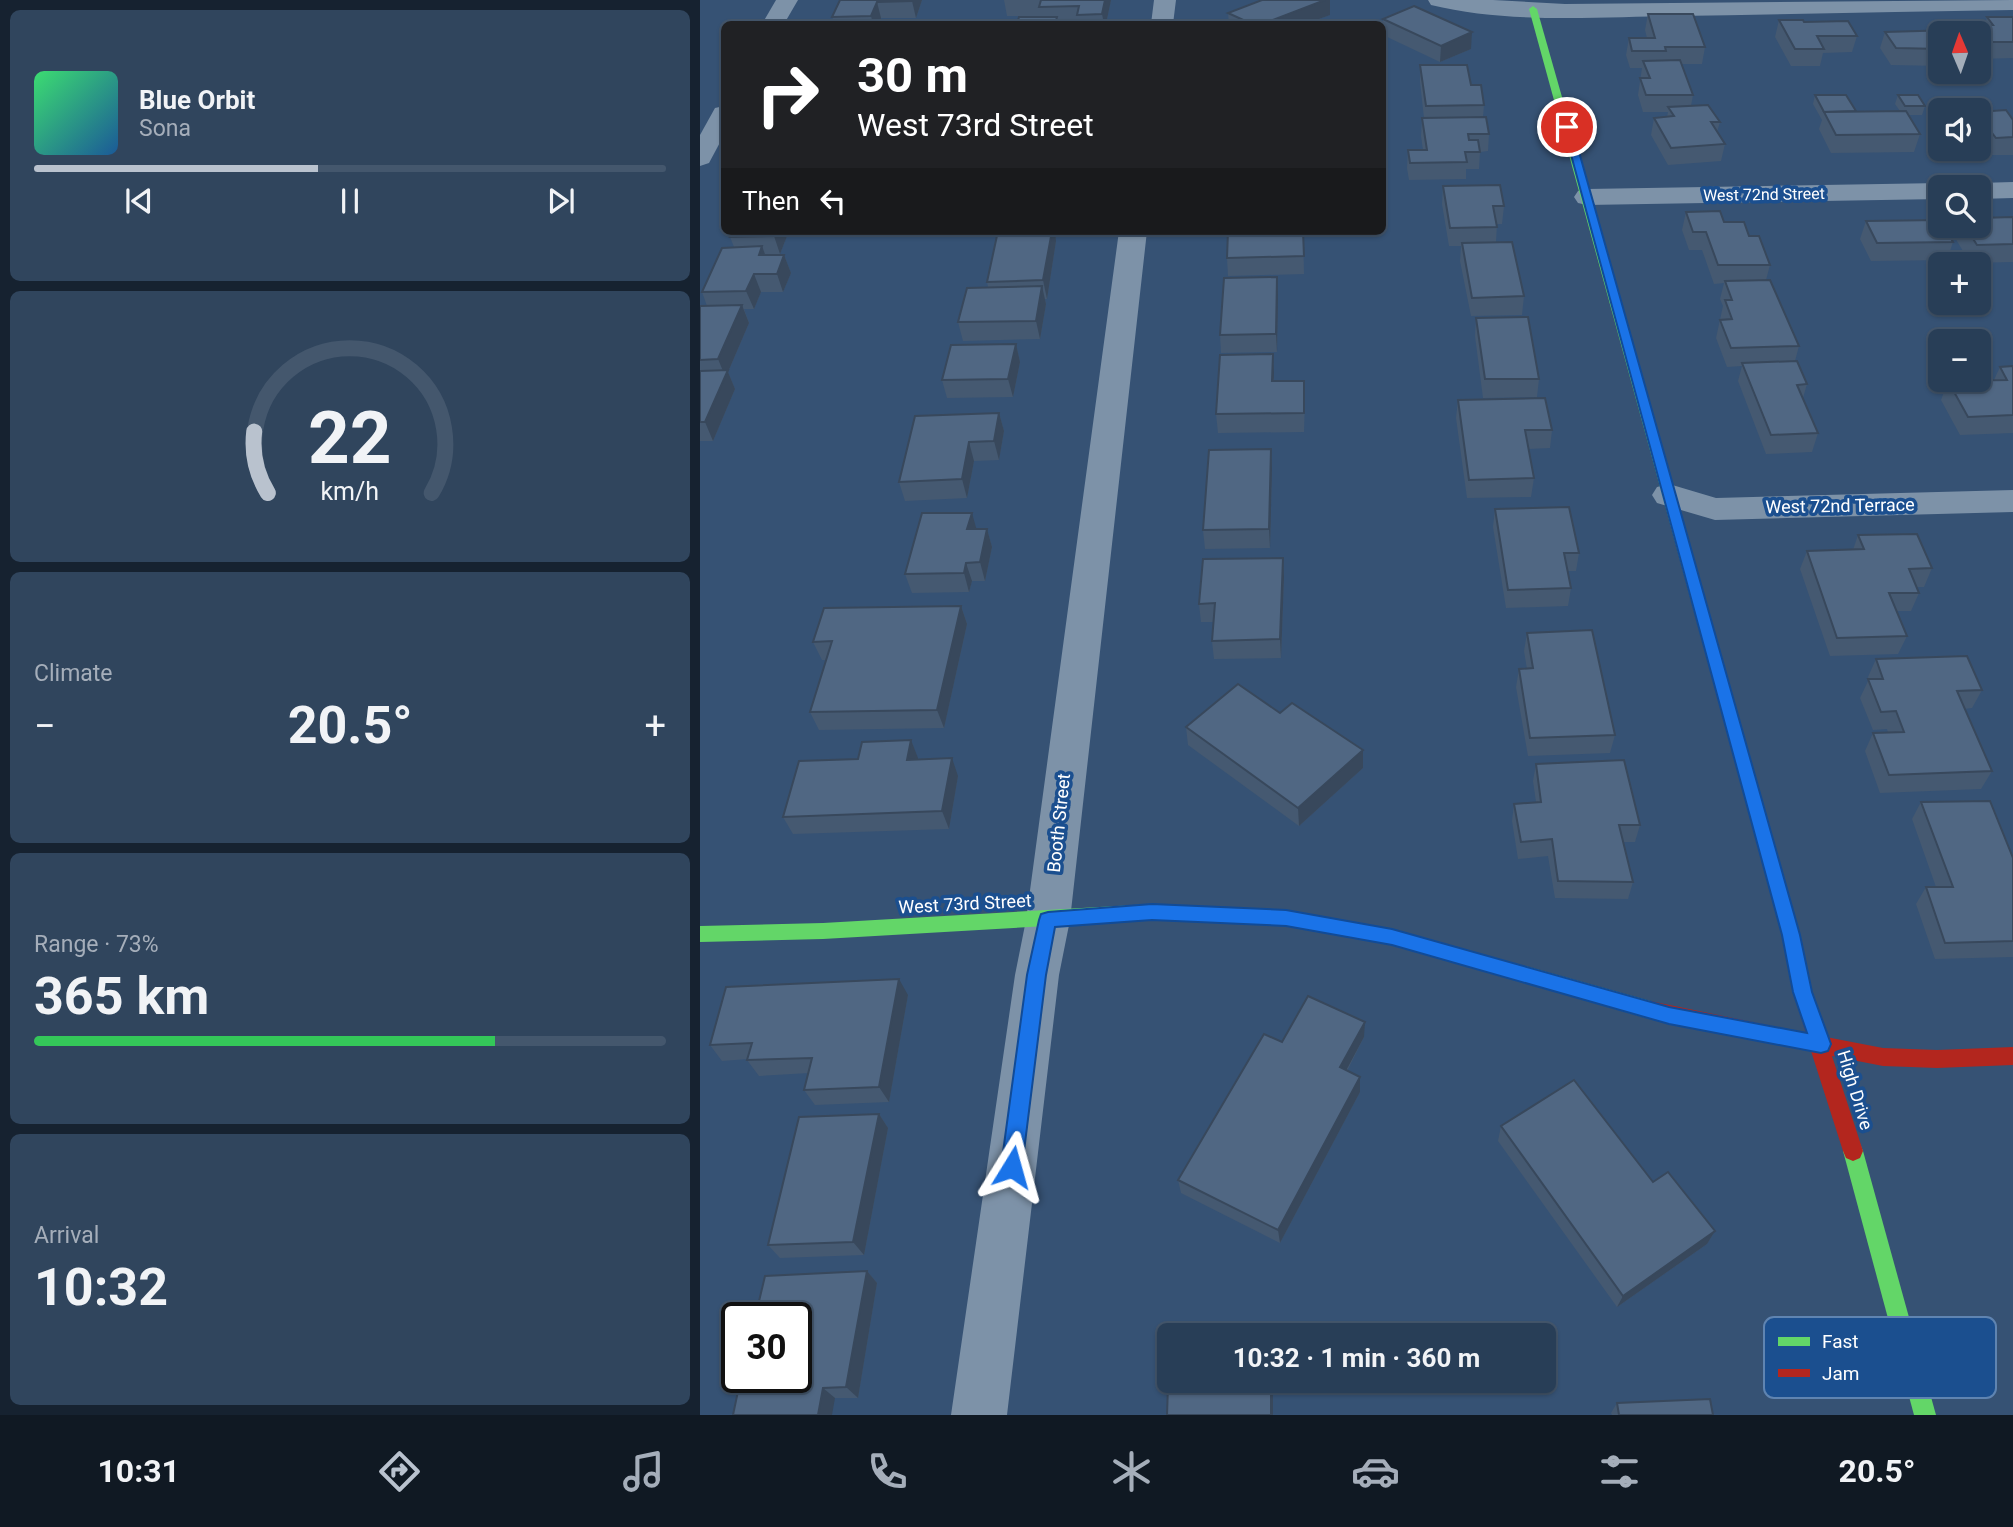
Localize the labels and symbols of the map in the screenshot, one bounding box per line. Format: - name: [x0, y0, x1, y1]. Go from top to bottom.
- north arrow: [1928, 21, 1992, 84]
- pin: [1537, 97, 1597, 157]
- street label: West 72nd Street: [1703, 184, 1825, 205]
- street label: West 72nd Terrace: [1765, 494, 1915, 517]
- street label: Booth Street: [1043, 772, 1074, 874]
- street label: West 73rd Street: [898, 890, 1032, 917]
- street label: High Drive: [1833, 1048, 1878, 1132]
- position arrow: [975, 1130, 1049, 1204]
- speed limit sign: 30: [721, 1302, 812, 1393]
- legend: [1764, 1317, 1996, 1398]
- text: Fast: [1822, 1330, 1859, 1353]
- text: Jam: [1822, 1362, 1859, 1385]

